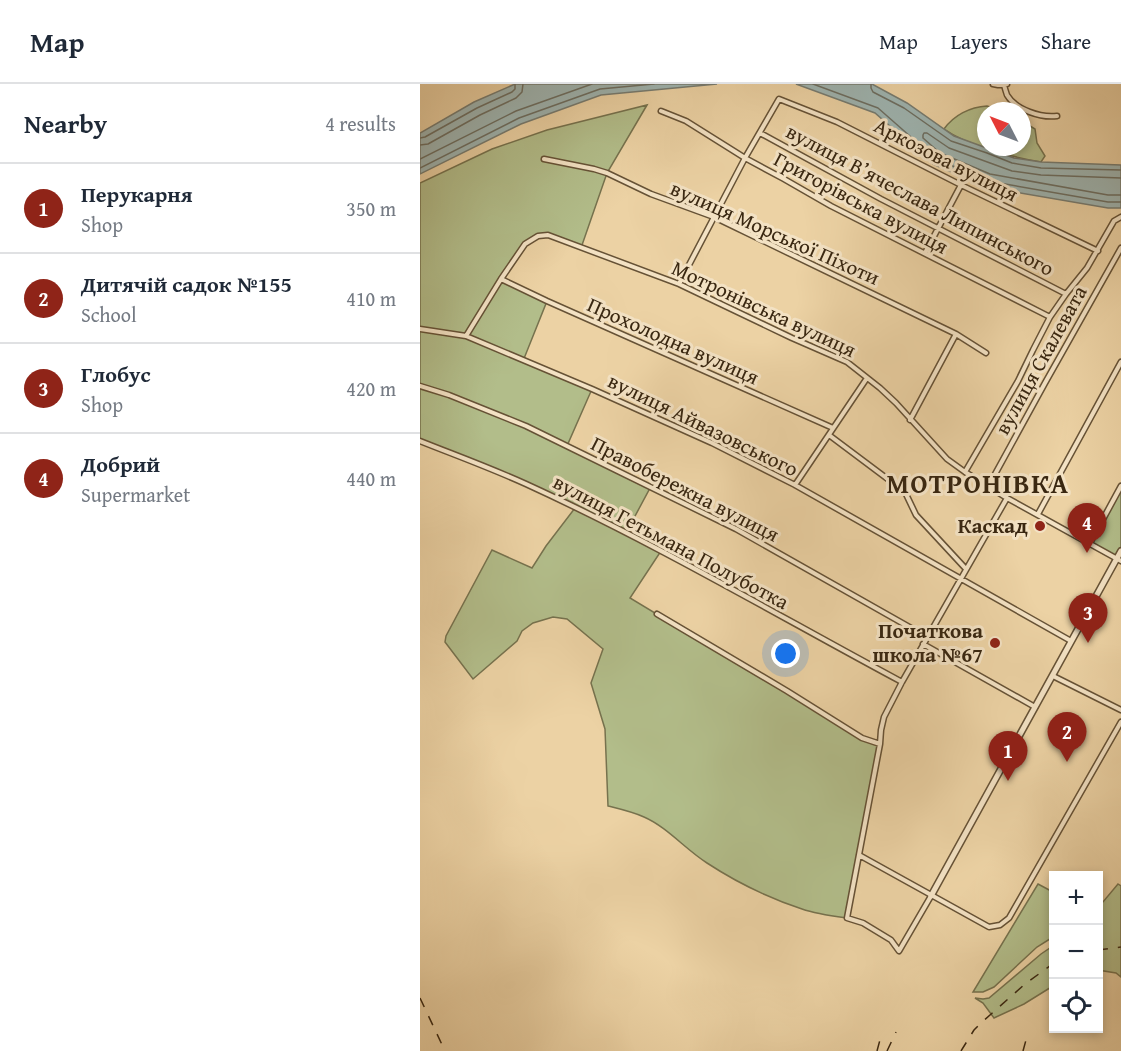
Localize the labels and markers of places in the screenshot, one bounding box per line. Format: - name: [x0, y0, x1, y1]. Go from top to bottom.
- pin: 4: [1068, 504, 1106, 553]
- place label: Каскад: [958, 510, 1028, 541]
- marker: Каскад: [1033, 519, 1047, 533]
- pin: 3: [1068, 594, 1108, 643]
- place label: Початкова школа №67: [873, 615, 983, 670]
- marker: Початкова школа №67: [988, 636, 1002, 650]
- pin: 2: [1048, 712, 1086, 762]
- pin: 1: [988, 732, 1028, 781]

